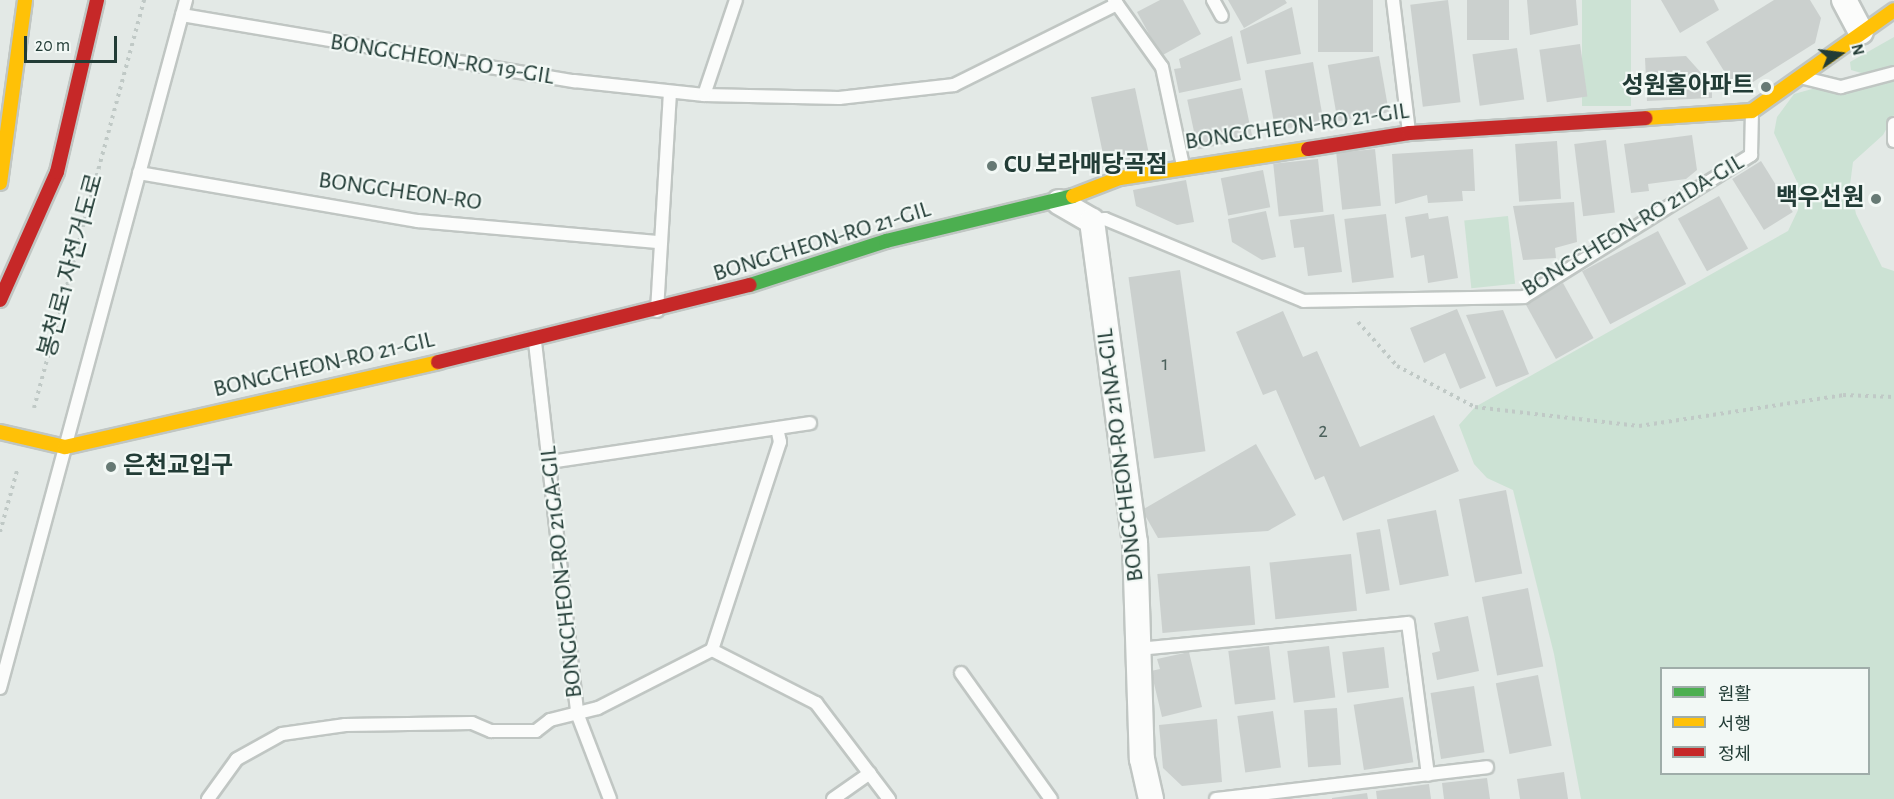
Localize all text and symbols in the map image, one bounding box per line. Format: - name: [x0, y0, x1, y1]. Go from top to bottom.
- scale bar: [27, 24, 120, 62]
- north arrow: [1810, 24, 1870, 84]
- street label: BONGCHEON-RO 19-GIL: [328, 28, 556, 92]
- text: 20 m: [35, 37, 70, 55]
- text: N: [1848, 42, 1867, 57]
- place label: 성원홈아파트: [1622, 73, 1754, 101]
- marker: 성원홈아파트: [1759, 80, 1773, 94]
- street label: BONGCHEON-RO 21-GIL: [1183, 97, 1411, 157]
- street label: BONGCHEON-RO 21DA-GIL: [1517, 148, 1749, 304]
- place label: CU 보라매당곡점: [1004, 152, 1168, 180]
- marker: CU 보라매당곡점: [985, 159, 999, 173]
- street label: BONGCHEON-RO: [317, 166, 483, 218]
- street label: 봉천로1 자전거도로: [34, 171, 110, 361]
- place label: 백우선원: [1776, 185, 1864, 213]
- marker: 백우선원: [1869, 192, 1883, 206]
- street label: BONGCHEON-RO 21-GIL: [710, 195, 934, 289]
- street label: BONGCHEON-RO 21-GIL: [211, 326, 437, 404]
- street label: BONGCHEON-RO 21NA-GIL: [1091, 327, 1151, 583]
- house number: 1: [1161, 351, 1169, 377]
- house number: 2: [1318, 418, 1328, 444]
- street label: BONGCHEON-RO 21GA-GIL: [534, 445, 590, 699]
- place label: 은천교입구: [123, 453, 233, 481]
- marker: 은천교입구: [104, 460, 118, 474]
- legend: [1660, 667, 1870, 775]
- text: 원활: [1718, 686, 1751, 704]
- text: 서행: [1718, 716, 1751, 734]
- text: 정체: [1718, 746, 1751, 764]

